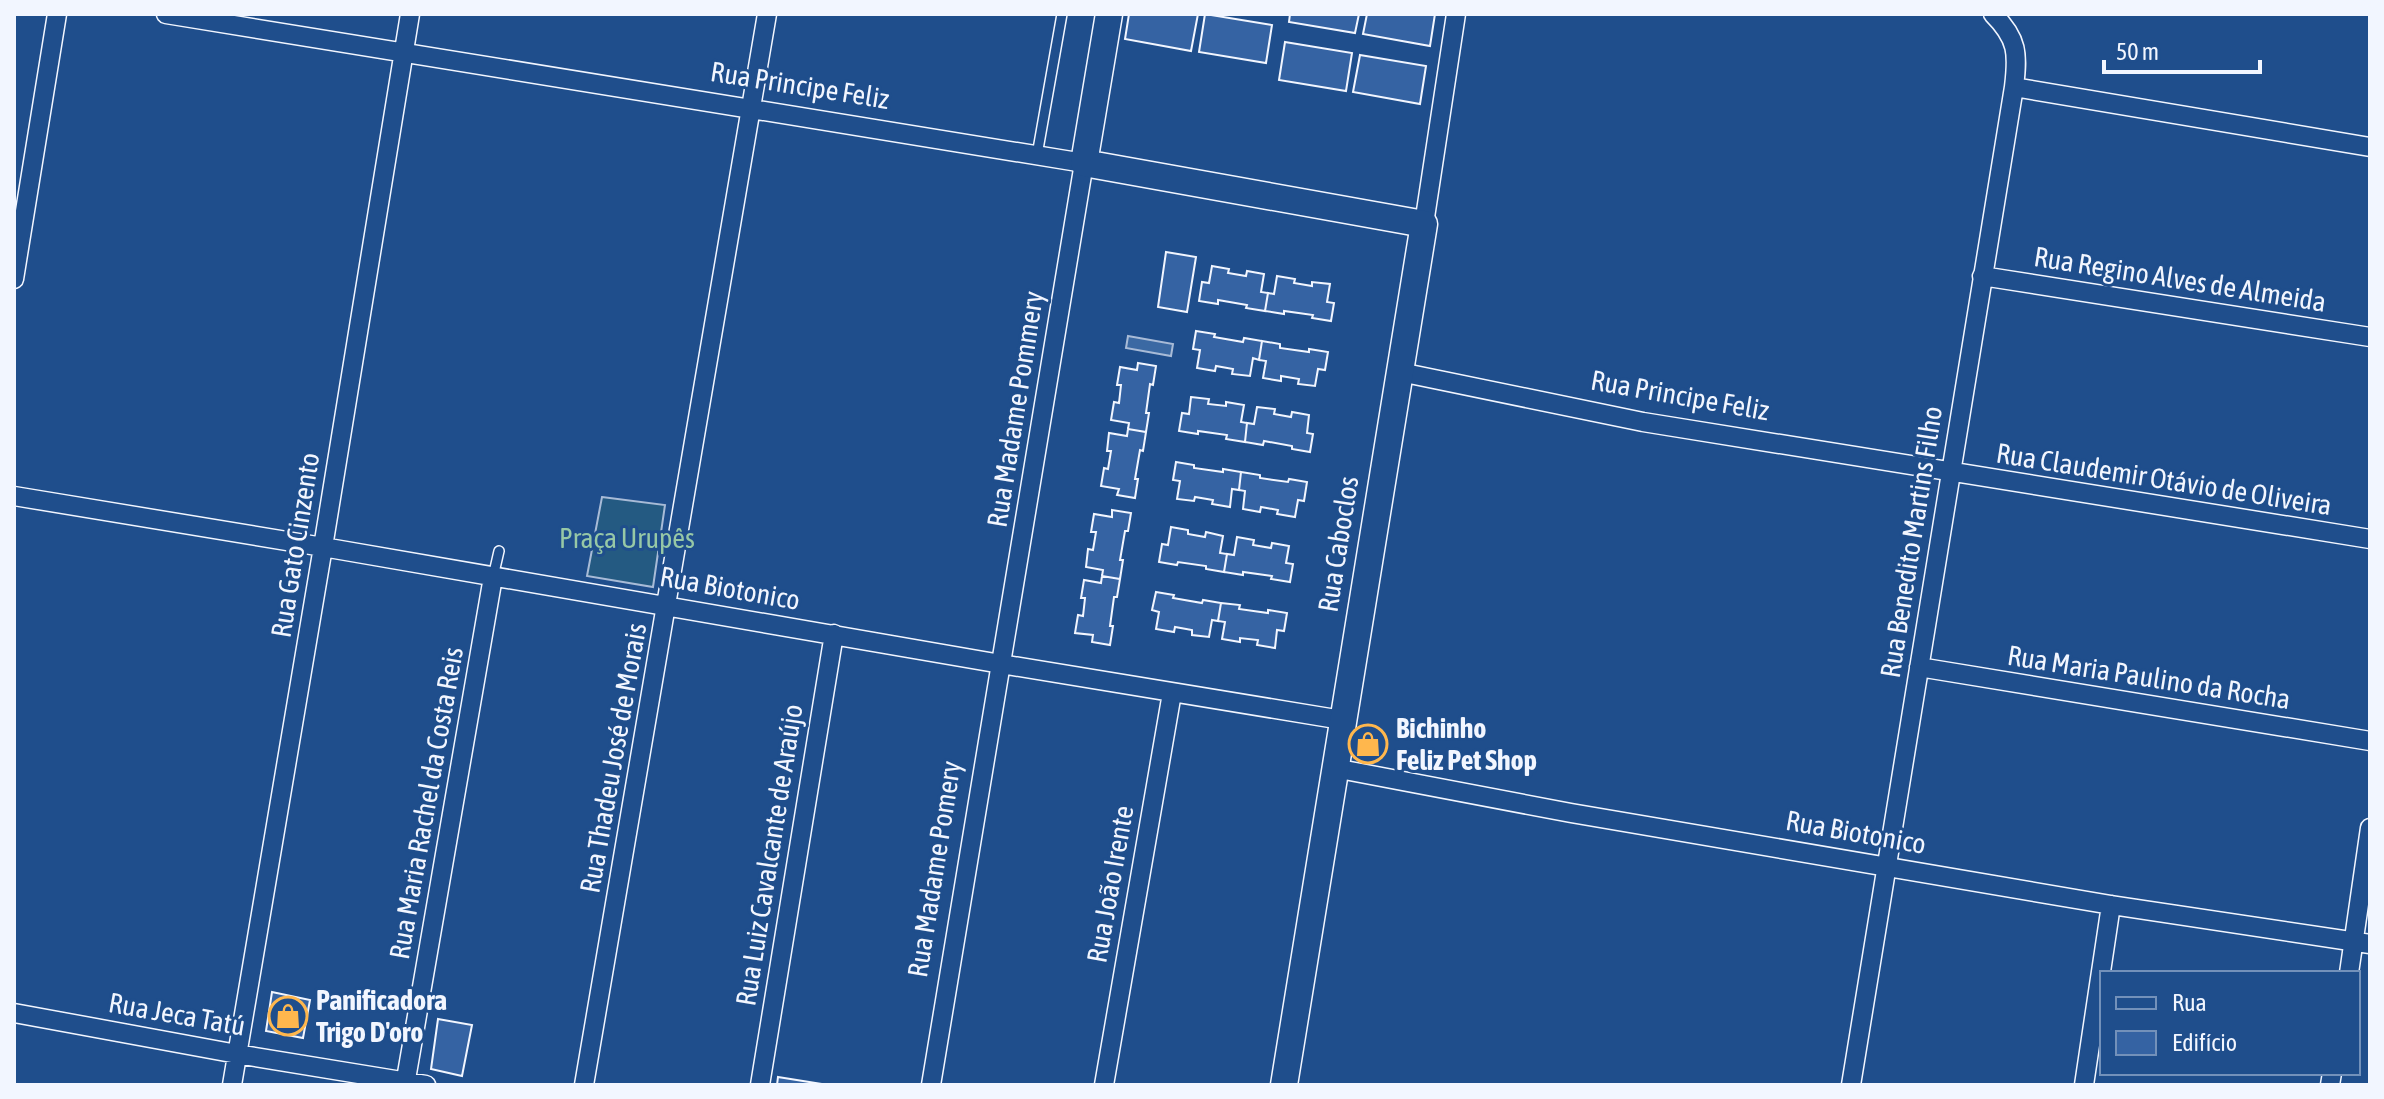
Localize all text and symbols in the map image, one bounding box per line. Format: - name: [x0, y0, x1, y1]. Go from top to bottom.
- scale bar: [2104, 24, 2260, 74]
- text: 50 m: [2116, 38, 2159, 65]
- street label: Rua Principe Feliz: [708, 55, 892, 115]
- street label: Rua Regino Alves de Almeida: [2032, 240, 2328, 318]
- street label: Rua Madame Pommery: [981, 289, 1049, 529]
- street label: Rua Principe Feliz: [1588, 364, 1772, 426]
- street label: Rua Benedito Martins Filho: [1874, 404, 1948, 680]
- street label: Rua Claudemir Otávio de Oliveira: [1994, 437, 2334, 521]
- street label: Rua Gato Cinzento: [265, 450, 325, 640]
- street label: Rua Caboclos: [1311, 474, 1365, 614]
- park label: Praça Urupês: [559, 522, 695, 554]
- street label: Rua Biotonico: [657, 560, 803, 616]
- street label: Rua Thadeu José de Morais: [574, 621, 652, 895]
- street label: Rua Maria Paulino da Rocha: [2005, 639, 2293, 715]
- street label: Rua Maria Rachel da Costa Reis: [383, 644, 469, 962]
- street label: Rua Luiz Cavalcante de Araújo: [729, 702, 809, 1008]
- place label: Bichinho Feliz Pet Shop: [1396, 712, 1537, 776]
- shop icon: Bichinho Feliz Pet Shop: [1347, 723, 1389, 765]
- street label: Rua Madame Pomery: [901, 759, 967, 979]
- street label: Rua João Irente: [1080, 803, 1140, 965]
- street label: Rua Biotonico: [1783, 804, 1929, 860]
- legend: [2100, 971, 2360, 1075]
- place label: Panificadora Trigo D'oro: [316, 984, 447, 1048]
- street label: Rua Jeca Tatú: [106, 986, 248, 1042]
- text: Rua: [2172, 989, 2207, 1016]
- shop icon: Panificadora Trigo D'oro: [267, 995, 309, 1037]
- text: Edifício: [2172, 1029, 2237, 1056]

